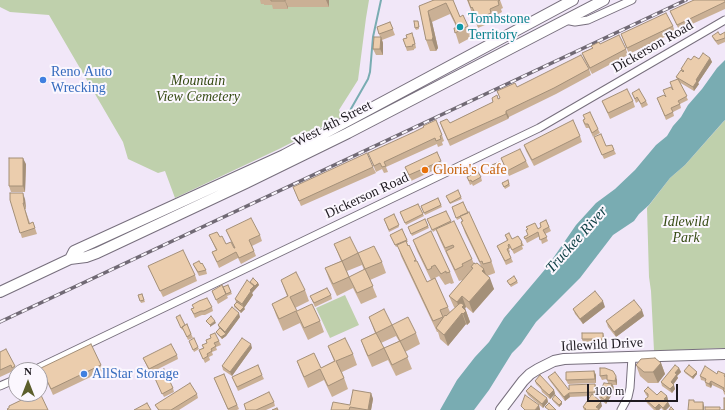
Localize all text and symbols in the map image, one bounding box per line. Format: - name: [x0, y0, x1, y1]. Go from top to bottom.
- place label: Tombstone Territory: [468, 11, 530, 44]
- street label: Dickerson Road: [610, 17, 696, 77]
- marker: Tombstone Territory: [455, 22, 465, 32]
- place label: Reno Auto Wrecking: [51, 64, 112, 96]
- park label: Mountain View Cemetery: [156, 73, 240, 106]
- marker: Reno Auto Wrecking: [38, 75, 48, 85]
- street label: West 4th Street: [291, 97, 375, 151]
- place label: Gloria's Cafe: [433, 162, 507, 178]
- marker: Gloria's Cafe: [420, 165, 430, 175]
- street label: Dickerson Road: [322, 169, 412, 223]
- water label: Truckee River: [542, 203, 612, 277]
- park label: Idlewild Park: [663, 214, 709, 246]
- street label: Idlewild Drive: [561, 334, 643, 356]
- north arrow: [8, 362, 48, 402]
- text: N: [24, 365, 32, 377]
- place label: AllStar Storage: [92, 366, 179, 382]
- marker: AllStar Storage: [79, 369, 89, 379]
- scale bar: [589, 376, 680, 402]
- text: 100 m: [594, 384, 624, 398]

